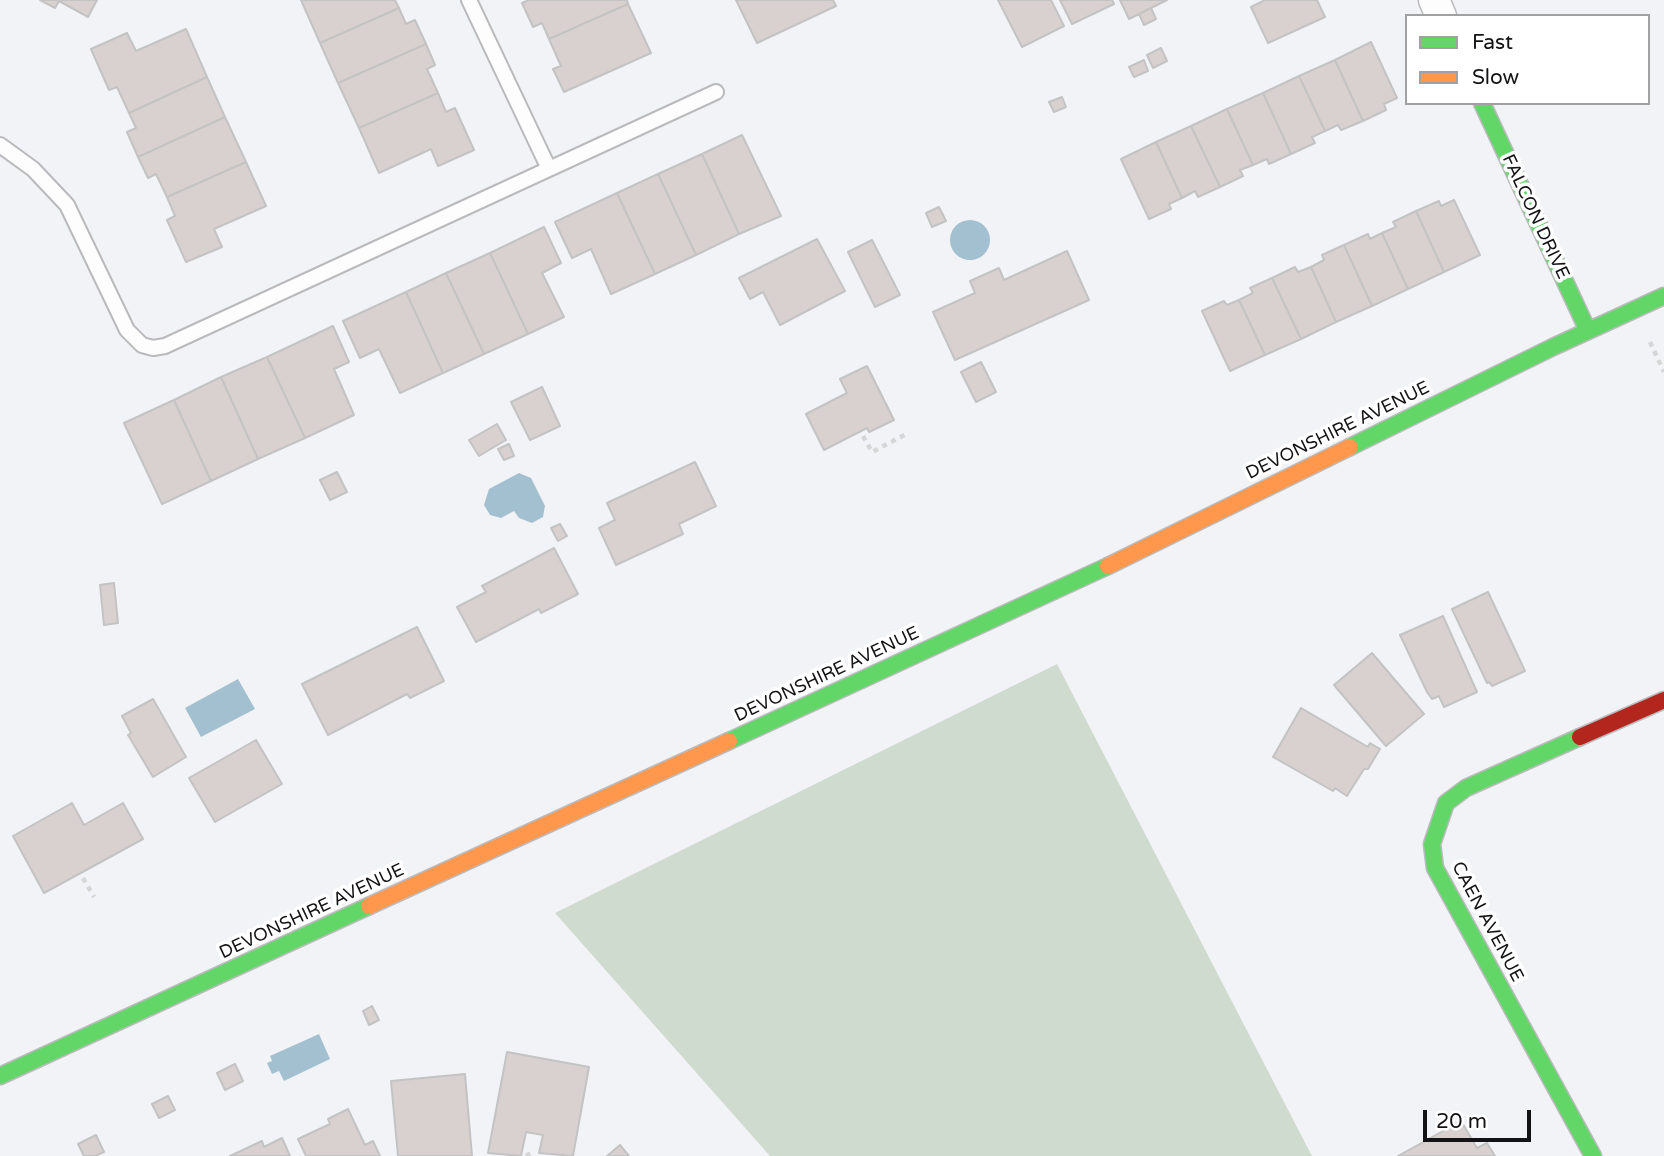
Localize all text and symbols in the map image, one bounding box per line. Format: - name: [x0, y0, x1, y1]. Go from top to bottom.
- legend: [1405, 14, 1650, 105]
- text: Fast: [1472, 30, 1513, 55]
- text: Slow: [1472, 65, 1519, 90]
- street label: FALCON DRIVE: [1497, 151, 1573, 283]
- street label: DEVONSHIRE AVENUE: [1243, 377, 1433, 485]
- street label: DEVONSHIRE AVENUE: [731, 623, 923, 727]
- street label: CAEN AVENUE: [1446, 858, 1528, 986]
- street label: DEVONSHIRE AVENUE: [216, 860, 408, 964]
- scale bar: [1426, 1096, 1534, 1140]
- text: 20 m: [1436, 1109, 1487, 1134]

